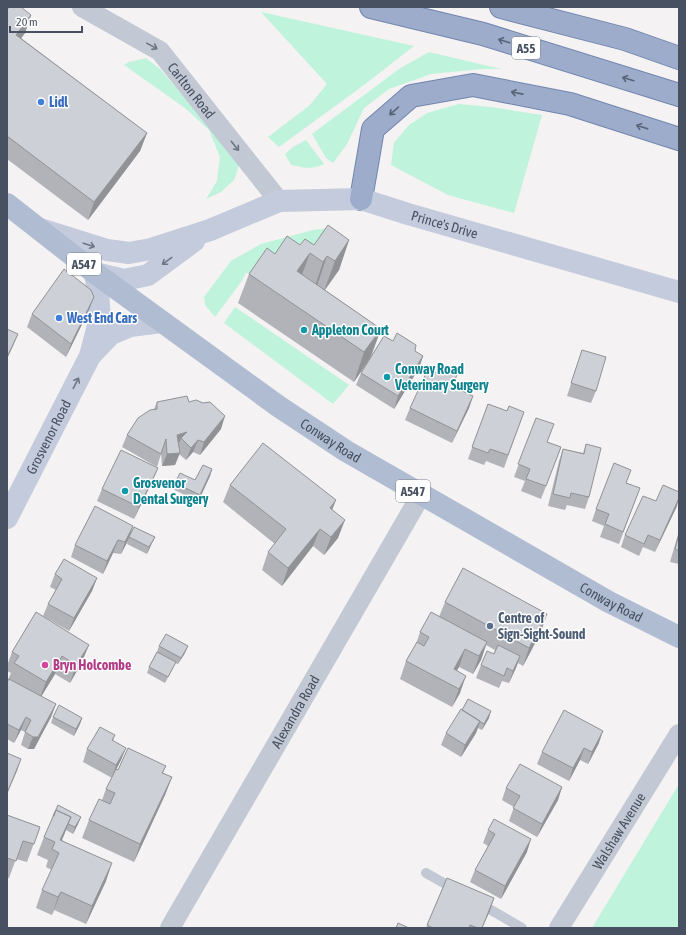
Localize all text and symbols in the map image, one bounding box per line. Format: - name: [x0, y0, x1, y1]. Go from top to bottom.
- scale bar: [10, 8, 82, 34]
- text: 20 m: [16, 15, 38, 29]
- one-way arrow: [498, 37, 511, 44]
- road number: A55: [512, 37, 540, 59]
- one-way arrow: [146, 43, 158, 51]
- street label: Carlton Road: [164, 59, 218, 122]
- one-way arrow: [622, 75, 635, 82]
- one-way arrow: [510, 89, 523, 97]
- place label: Lidl: [49, 94, 68, 110]
- marker: Lidl: [36, 97, 46, 107]
- one-way arrow: [389, 106, 399, 116]
- one-way arrow: [636, 123, 649, 130]
- one-way arrow: [231, 140, 240, 151]
- street label: Prince's Drive: [409, 207, 480, 242]
- one-way arrow: [83, 241, 95, 249]
- road number: A547: [67, 253, 101, 275]
- one-way arrow: [162, 257, 173, 265]
- place label: West End Cars: [66, 310, 137, 326]
- marker: West End Cars: [54, 313, 64, 323]
- place label: Appleton Court: [311, 322, 389, 338]
- marker: Appleton Court: [299, 325, 309, 335]
- place label: Conway Road Veterinary Surgery: [394, 361, 489, 393]
- marker: Conway Road Veterinary Surgery: [382, 372, 392, 382]
- one-way arrow: [73, 377, 80, 389]
- street label: Grosvenor Road: [23, 397, 74, 477]
- street label: Conway Road: [297, 415, 364, 466]
- place label: Grosvenor Dental Surgery: [133, 475, 209, 507]
- road number: A547: [396, 480, 430, 502]
- marker: Grosvenor Dental Surgery: [120, 486, 130, 496]
- street label: Conway Road: [577, 579, 645, 626]
- place label: Centre of Sign-Sight-Sound: [498, 610, 586, 642]
- marker: Centre of Sign-Sight-Sound: [485, 621, 495, 631]
- place label: Bryn Holcombe: [53, 657, 131, 673]
- marker: Bryn Holcombe: [40, 660, 50, 670]
- street label: Alexandra Road: [268, 673, 323, 751]
- street label: Walshaw Avenue: [589, 790, 649, 872]

